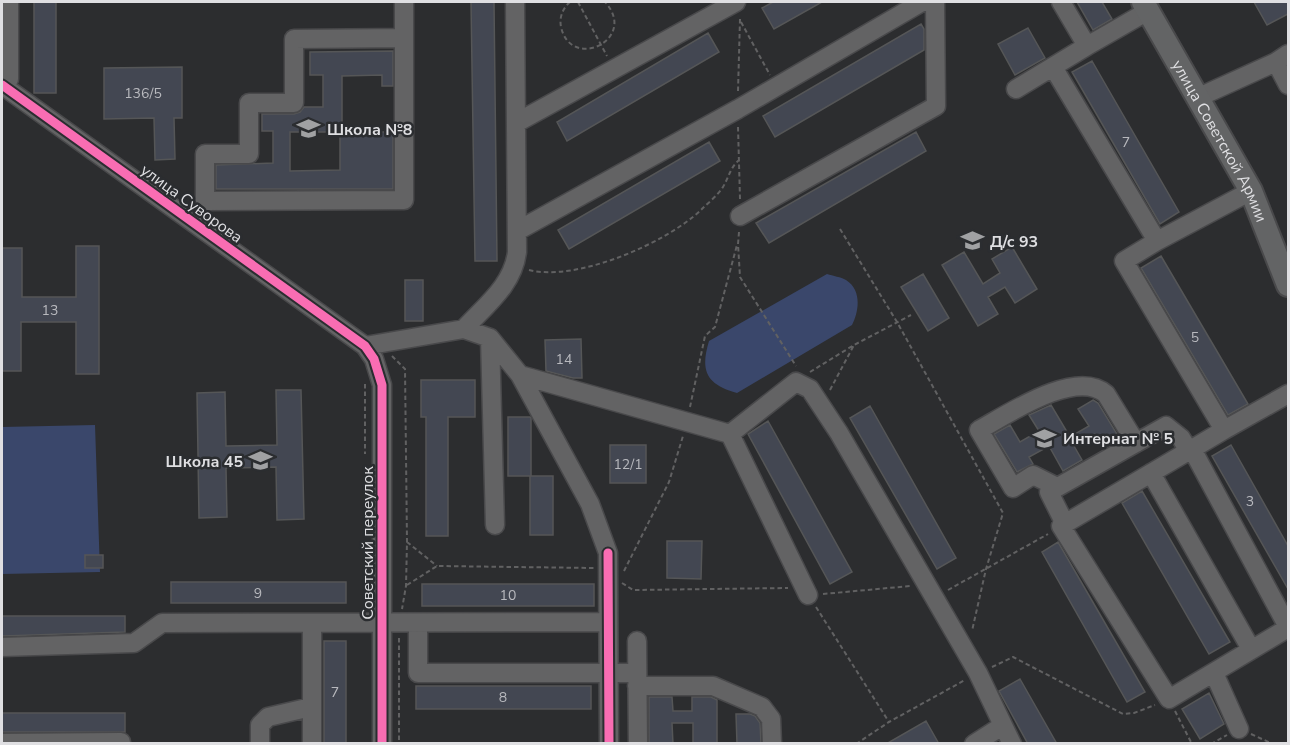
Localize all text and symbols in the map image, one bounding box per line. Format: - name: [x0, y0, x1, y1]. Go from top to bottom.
- street label: улица Советской Армии: [1166, 56, 1272, 225]
- house number: 136/5: [124, 84, 162, 103]
- school or university icon: Школа №8: [296, 116, 322, 142]
- place label: Школа №8: [327, 119, 412, 141]
- house number: 7: [1122, 133, 1130, 152]
- street label: улица Суворова: [136, 159, 247, 248]
- school or university icon: Д/с 93: [959, 228, 985, 254]
- place label: Д/с 93: [990, 231, 1038, 253]
- house number: 13: [42, 301, 58, 320]
- house number: 5: [1191, 328, 1199, 347]
- house number: 14: [556, 350, 572, 369]
- school or university icon: Интернат № 5: [1032, 425, 1058, 451]
- place label: Интернат № 5: [1063, 428, 1173, 450]
- school or university icon: Школа 45: [248, 448, 274, 474]
- place label: Школа 45: [166, 451, 243, 473]
- house number: 12/1: [613, 455, 643, 474]
- street label: Советский переулок: [357, 466, 379, 620]
- house number: 3: [1246, 492, 1254, 511]
- house number: 9: [254, 584, 262, 603]
- house number: 10: [500, 586, 516, 605]
- house number: 7: [331, 683, 339, 702]
- house number: 8: [499, 688, 507, 707]

